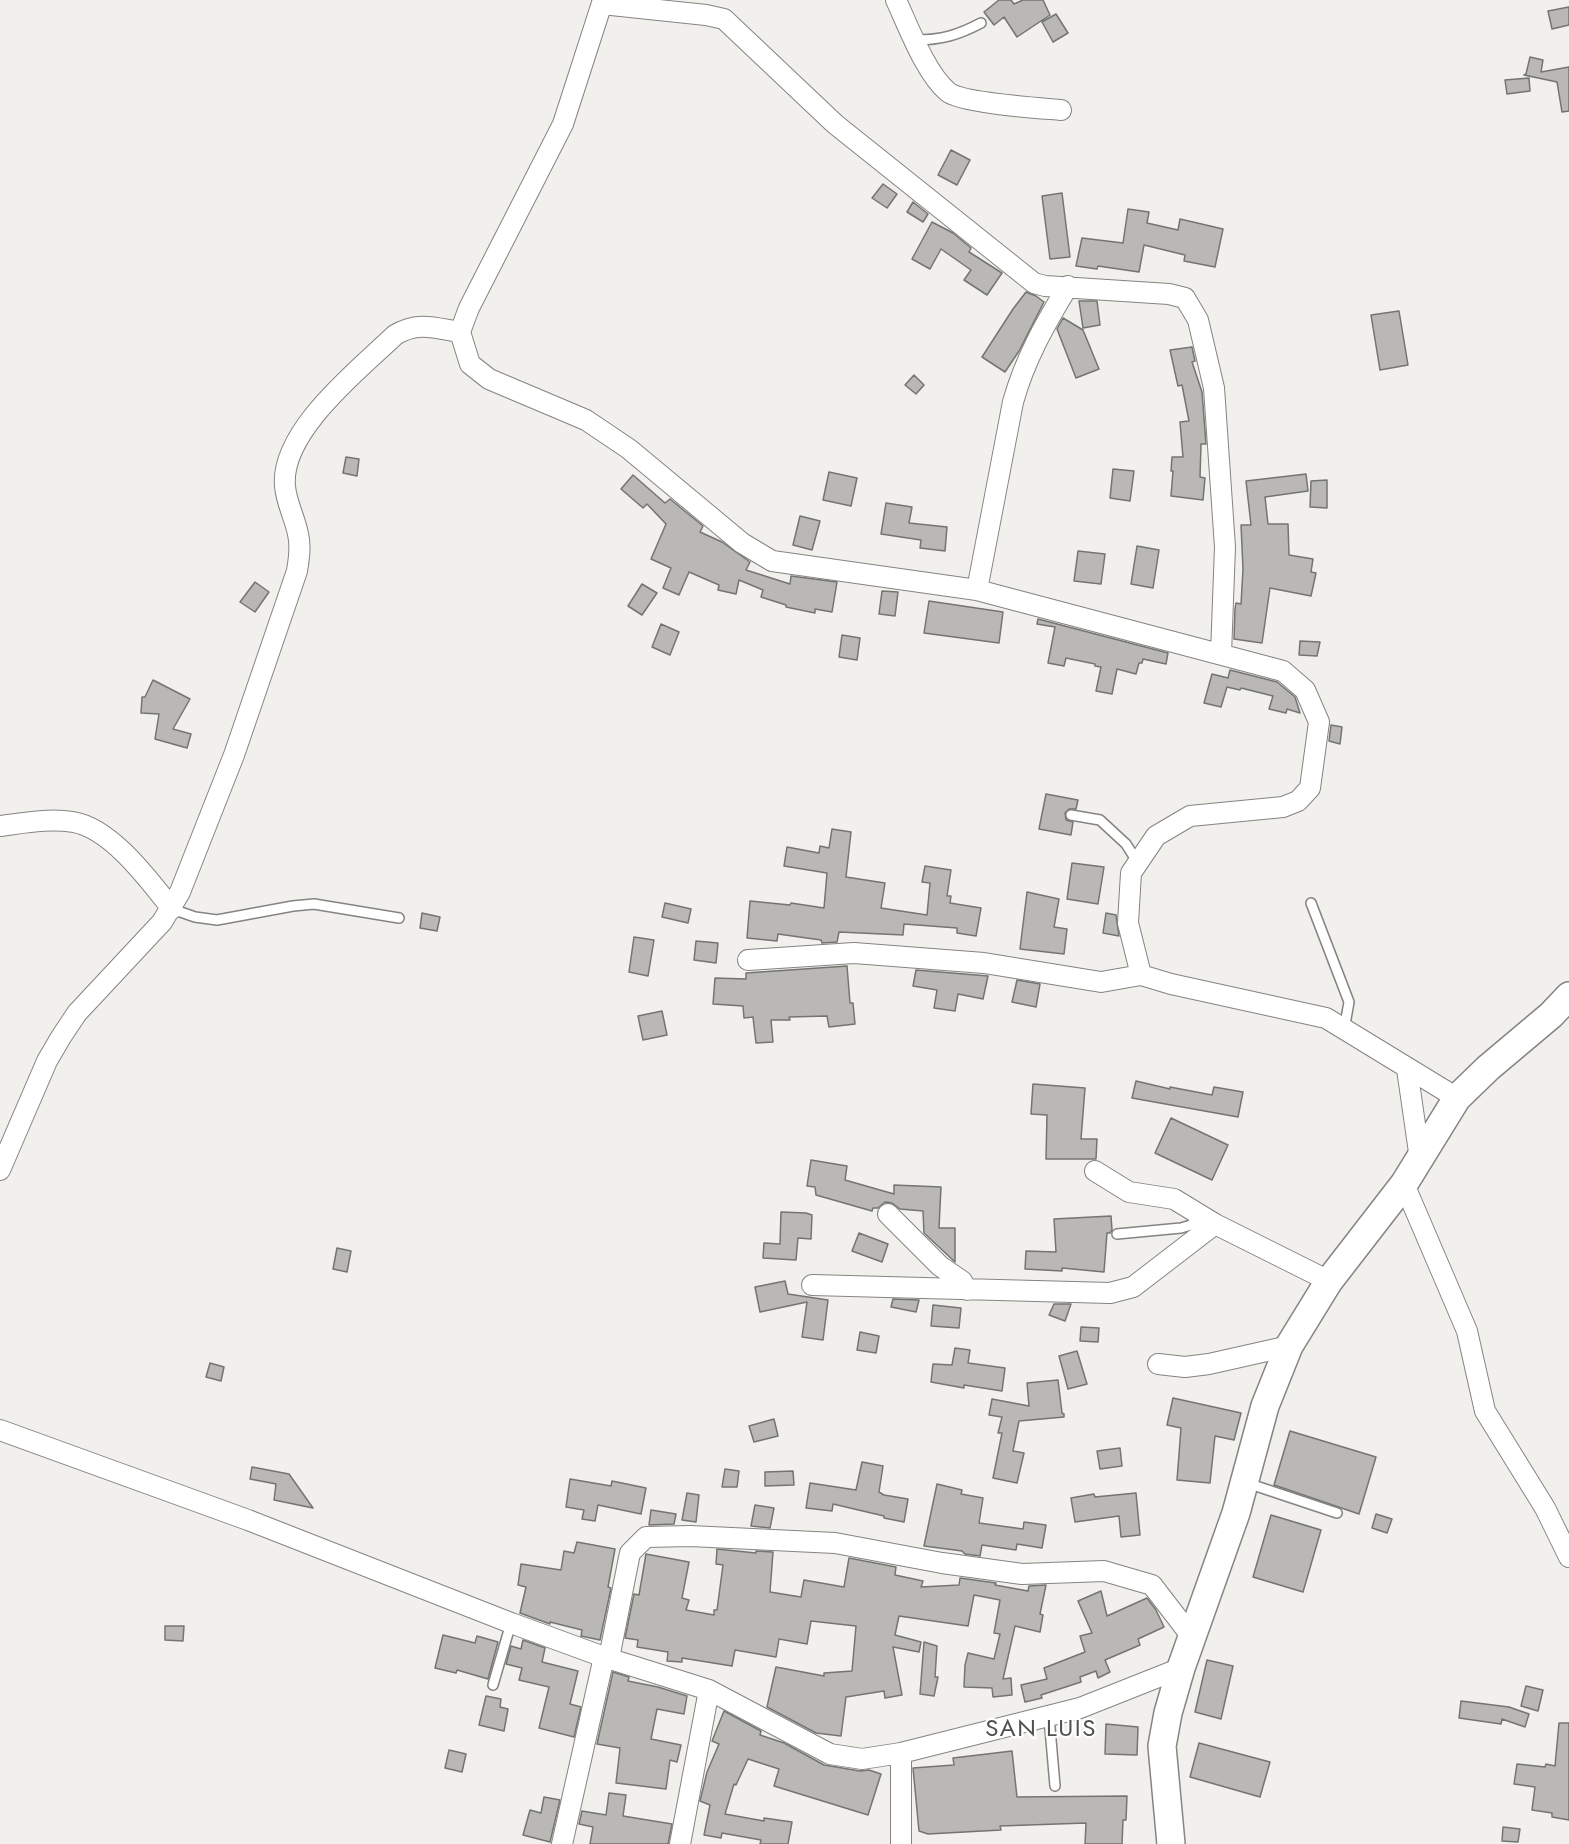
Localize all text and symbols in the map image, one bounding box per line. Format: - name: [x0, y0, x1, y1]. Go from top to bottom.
- district label: SAN LUIS: [985, 1716, 1097, 1744]

